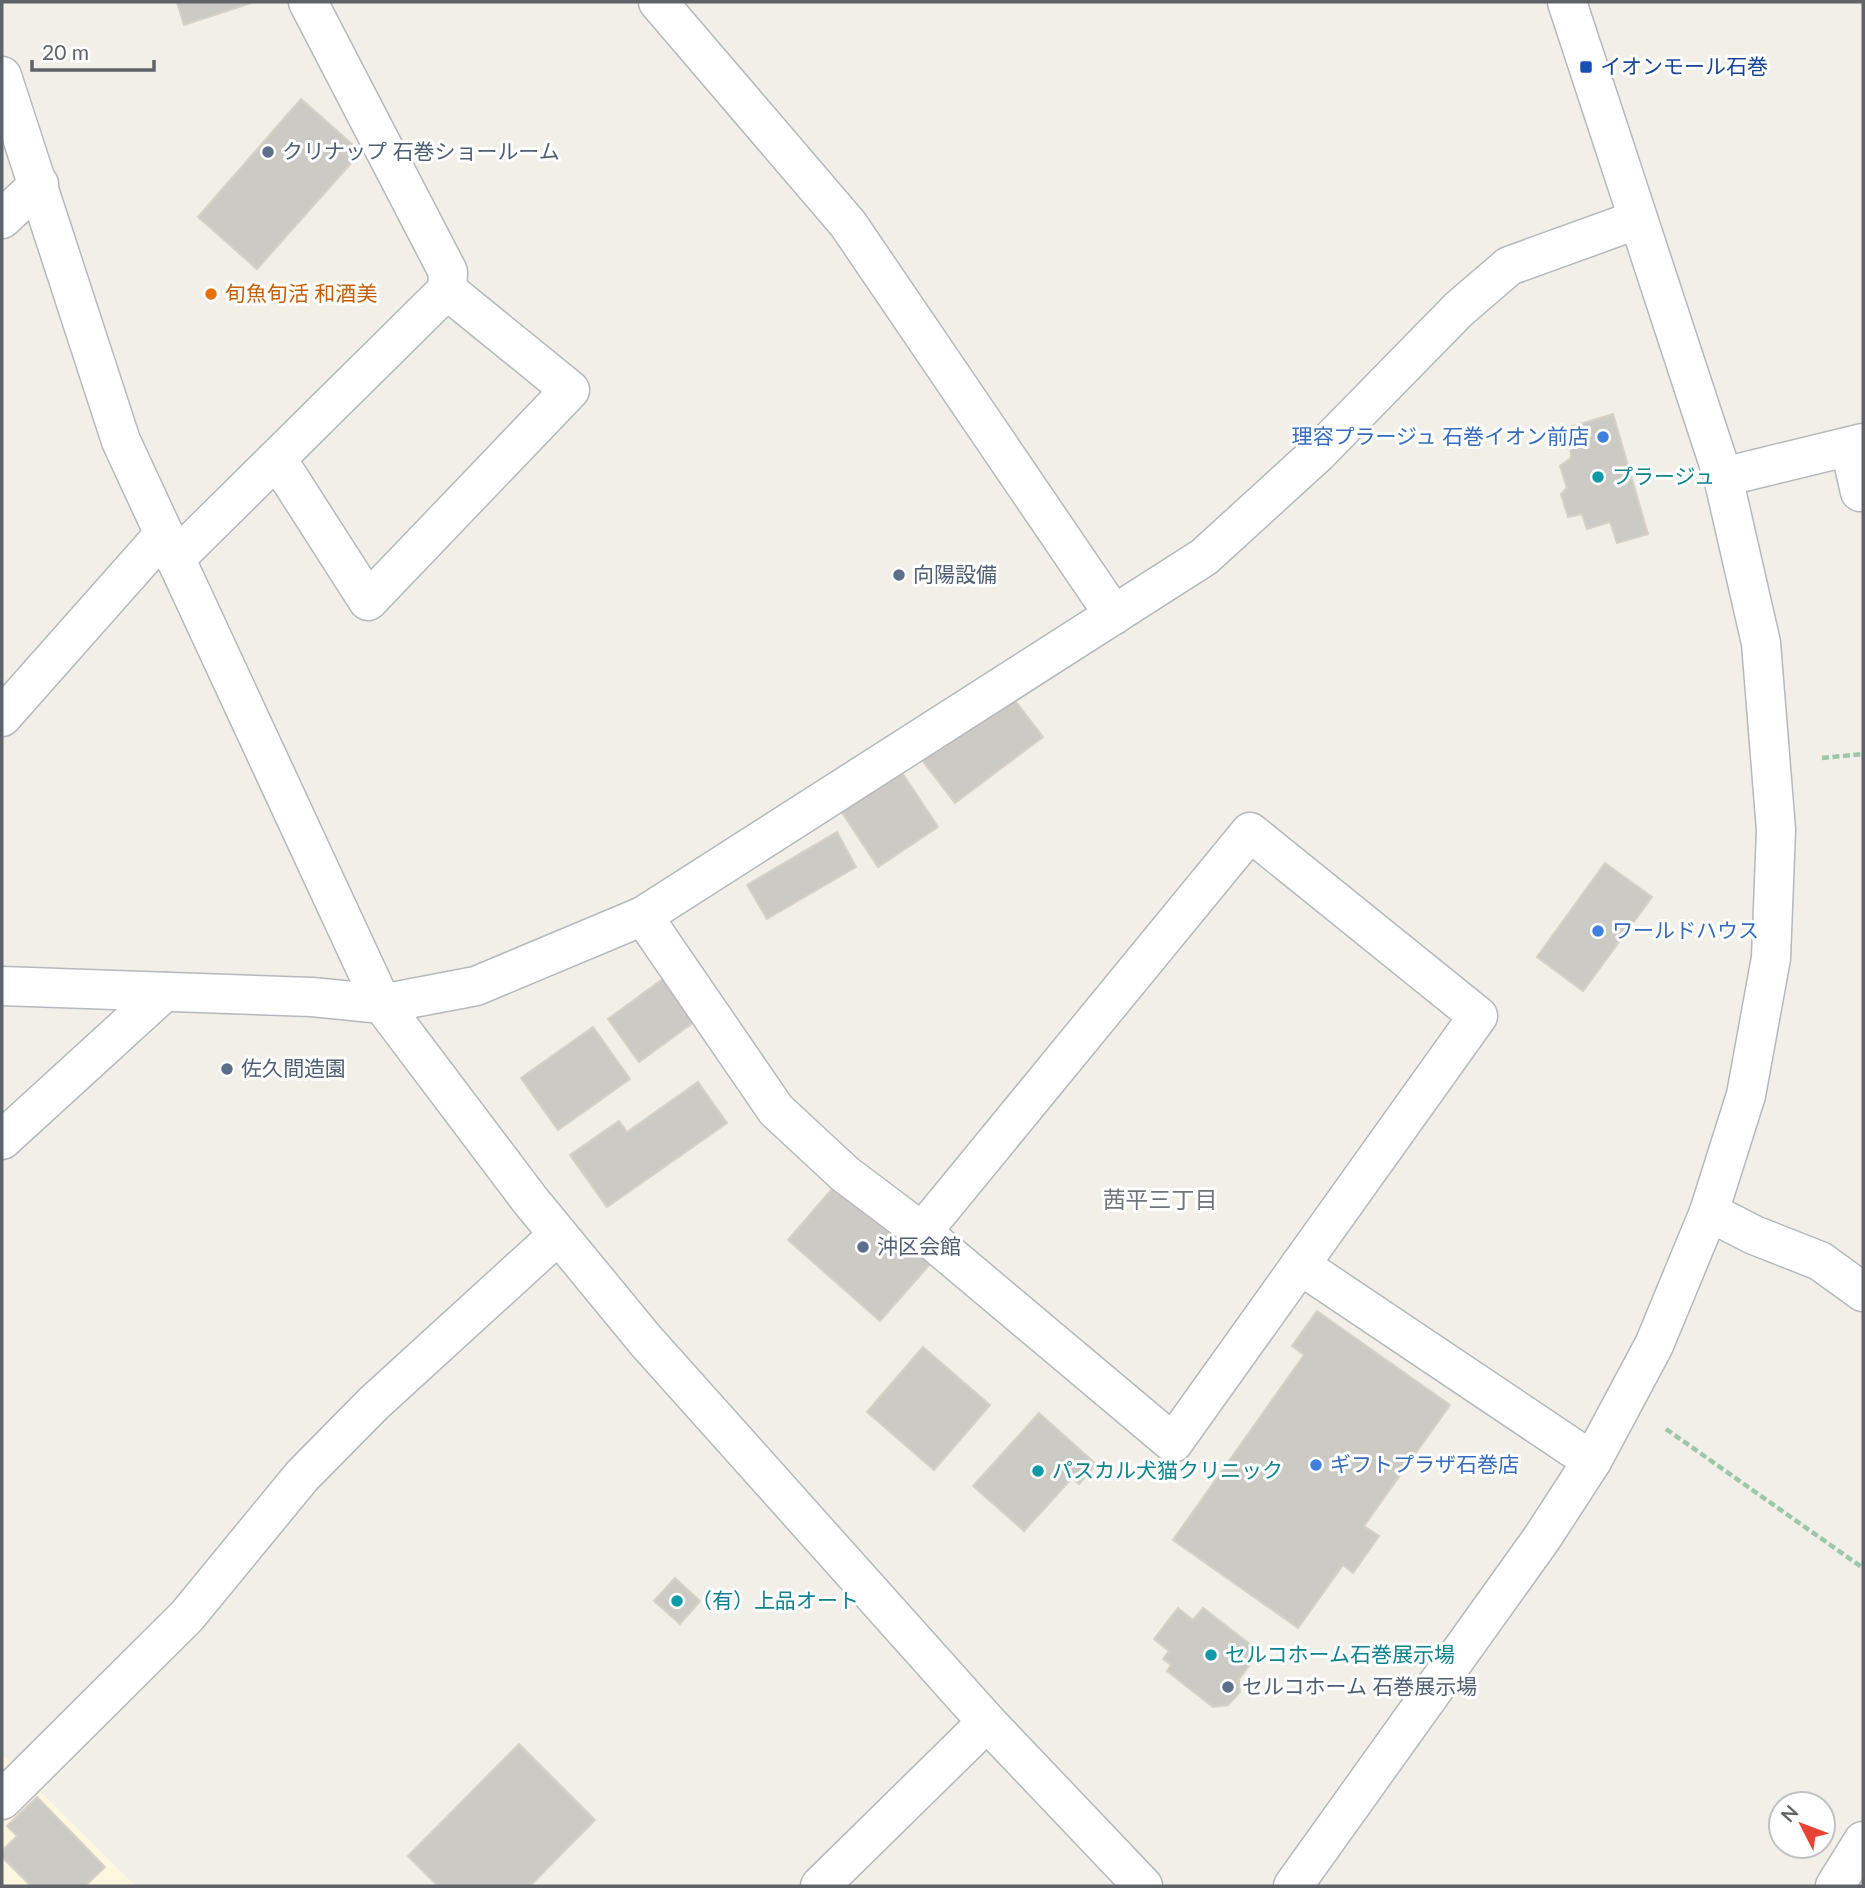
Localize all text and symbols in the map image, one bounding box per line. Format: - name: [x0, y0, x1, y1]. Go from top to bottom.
- scale bar: [32, 28, 154, 72]
- text: 20 m: [42, 39, 89, 64]
- place label: イオンモール石巻: [1600, 53, 1768, 78]
- marker: イオンモール石巻: [1578, 59, 1594, 75]
- place label: クリナップ 石巻ショールーム: [282, 138, 560, 163]
- marker: クリナップ 石巻ショールーム: [260, 144, 276, 160]
- place label: 旬魚旬活 和酒美: [225, 280, 377, 305]
- marker: 旬魚旬活 和酒美: [203, 286, 219, 302]
- place label: 理容プラージュ 石巻イオン前店: [1292, 423, 1589, 448]
- marker: 理容プラージュ 石巻イオン前店: [1595, 429, 1611, 445]
- place label: プラージュ: [1612, 463, 1715, 488]
- marker: プラージュ: [1590, 469, 1606, 485]
- place label: 向陽設備: [913, 561, 997, 586]
- marker: 向陽設備: [891, 567, 907, 583]
- place label: ワールドハウス: [1612, 917, 1759, 942]
- marker: ワールドハウス: [1590, 923, 1606, 939]
- place label: 佐久間造園: [241, 1055, 346, 1080]
- marker: 佐久間造園: [219, 1061, 235, 1077]
- district label: 茜平三丁目: [1103, 1185, 1218, 1213]
- place label: 沖区会館: [877, 1233, 961, 1258]
- marker: 沖区会館: [855, 1239, 871, 1255]
- place label: ギフトプラザ石巻店: [1330, 1451, 1519, 1476]
- place label: パスカル犬猫クリニック: [1052, 1457, 1283, 1482]
- marker: ギフトプラザ石巻店: [1308, 1457, 1324, 1473]
- marker: パスカル犬猫クリニック: [1030, 1463, 1046, 1479]
- place label: （有）上品オート: [691, 1587, 859, 1612]
- marker: （有）上品オート: [669, 1593, 685, 1609]
- place label: セルコホーム石巻展示場: [1225, 1641, 1455, 1666]
- marker: セルコホーム石巻展示場: [1203, 1647, 1219, 1663]
- place label: セルコホーム 石巻展示場: [1242, 1673, 1477, 1698]
- marker: セルコホーム 石巻展示場: [1220, 1679, 1236, 1695]
- north arrow: [1767, 1790, 1837, 1860]
- text: N: [1776, 1800, 1802, 1826]

